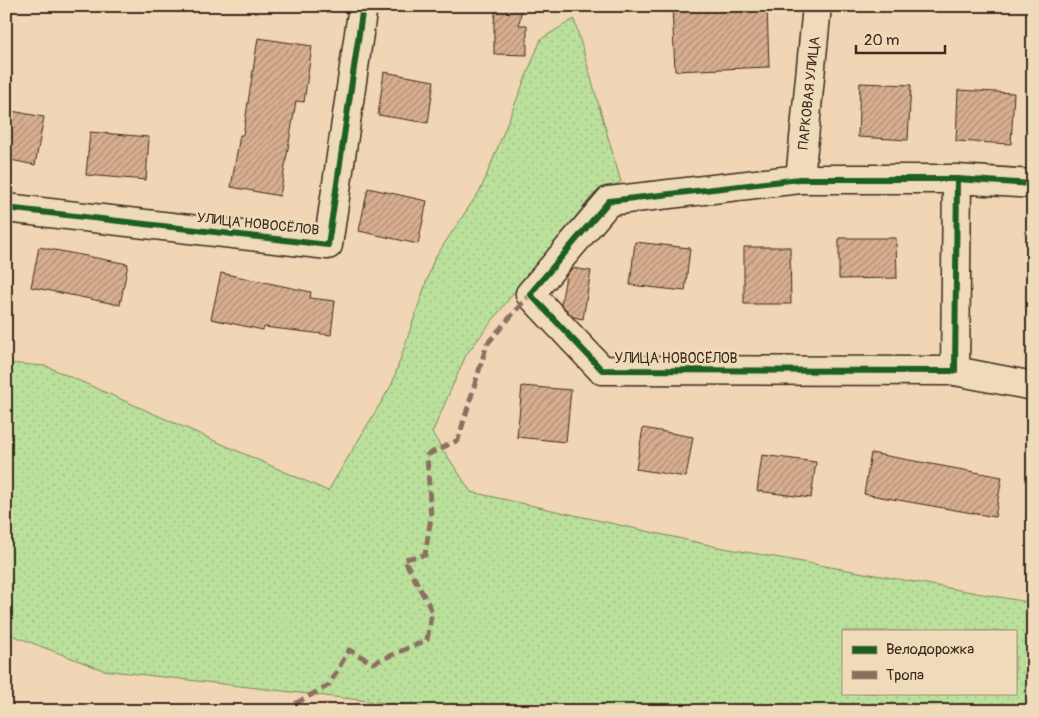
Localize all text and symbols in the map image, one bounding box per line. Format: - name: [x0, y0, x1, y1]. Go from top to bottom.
- scale bar: [856, 22, 945, 54]
- text: 20 m: [864, 31, 899, 50]
- street label: ПАРКОВАЯ УЛИЦА: [795, 36, 823, 150]
- street label: УЛИЦА НОВОСЁЛОВ: [196, 209, 320, 239]
- street label: УЛИЦА НОВОСЁЛОВ: [615, 350, 738, 367]
- legend: [842, 630, 1016, 694]
- text: Велодорожка: [886, 640, 974, 659]
- text: Тропа: [886, 666, 924, 685]

